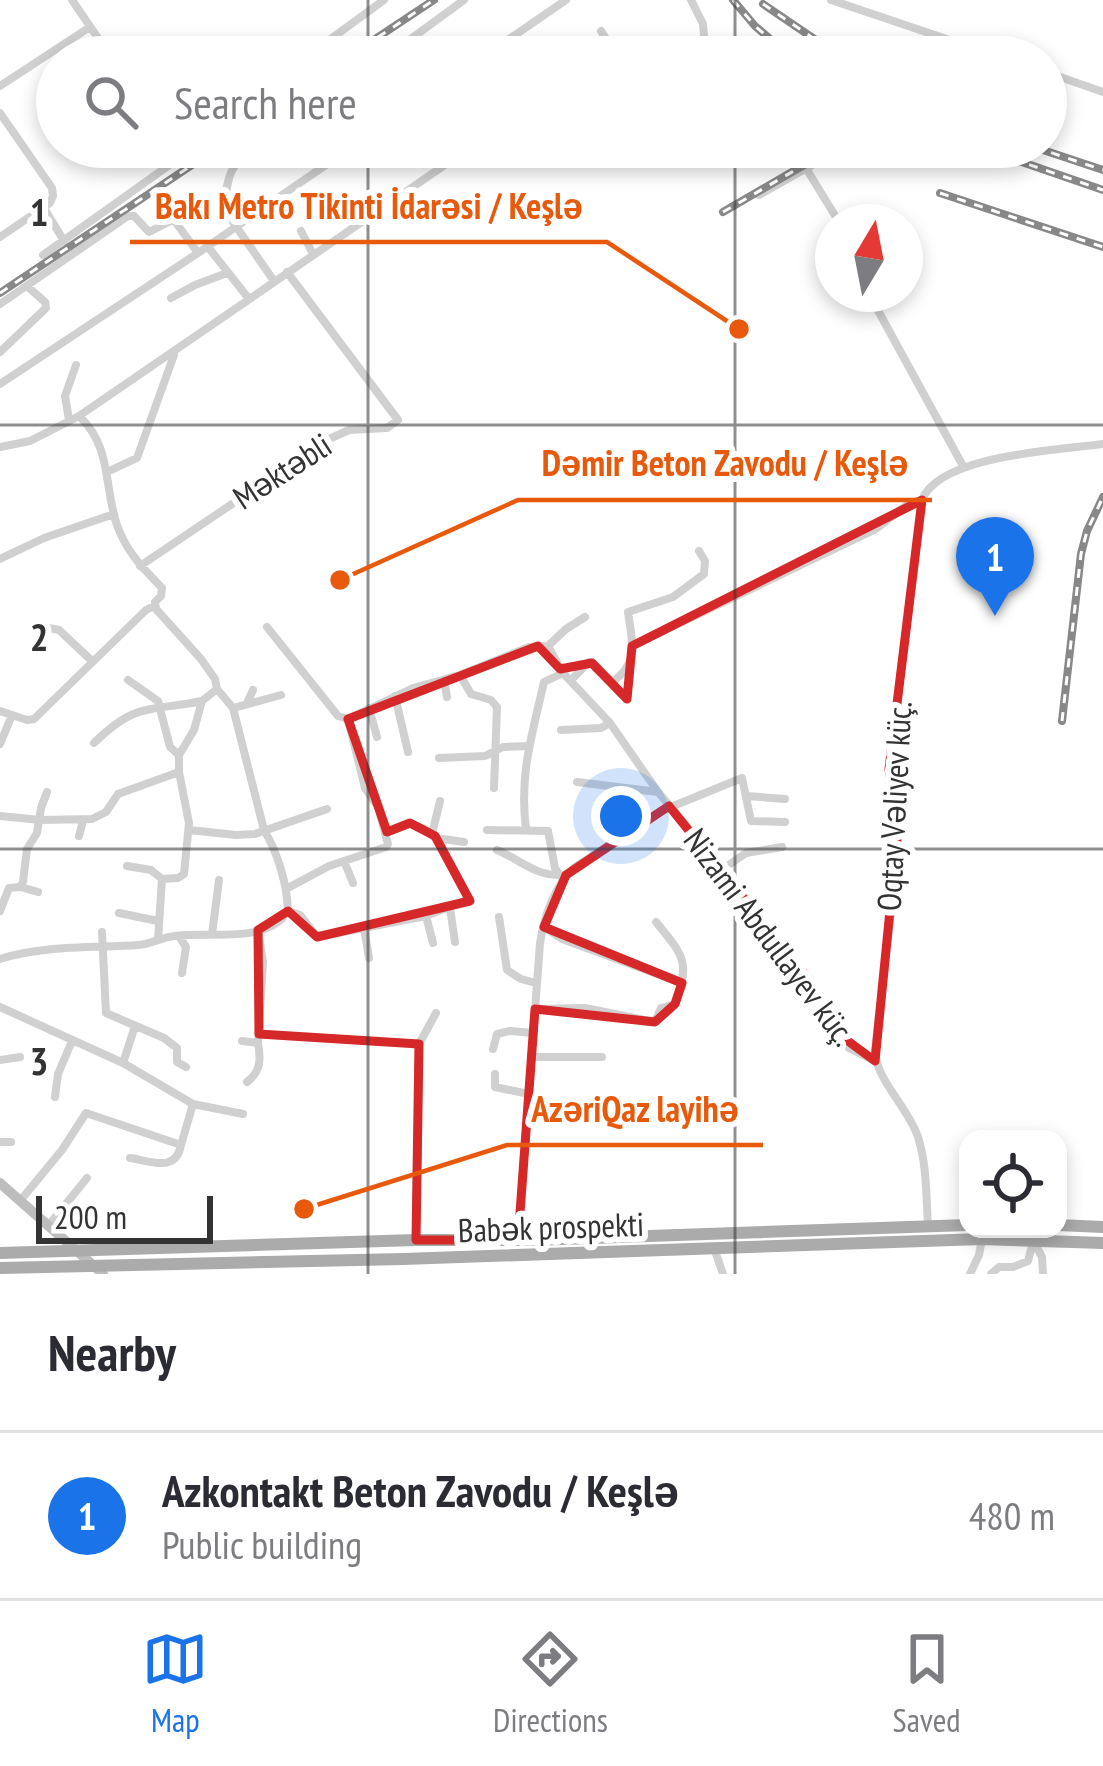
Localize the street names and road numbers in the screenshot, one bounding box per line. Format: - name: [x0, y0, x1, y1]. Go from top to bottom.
- street label: Məktəbli: [224, 423, 339, 518]
- street label: Oqtay Vəliyev küç.: [867, 700, 920, 912]
- street label: Nizami Abdullayev küç.: [675, 820, 866, 1054]
- street label: Babək prospekti: [457, 1202, 645, 1251]

